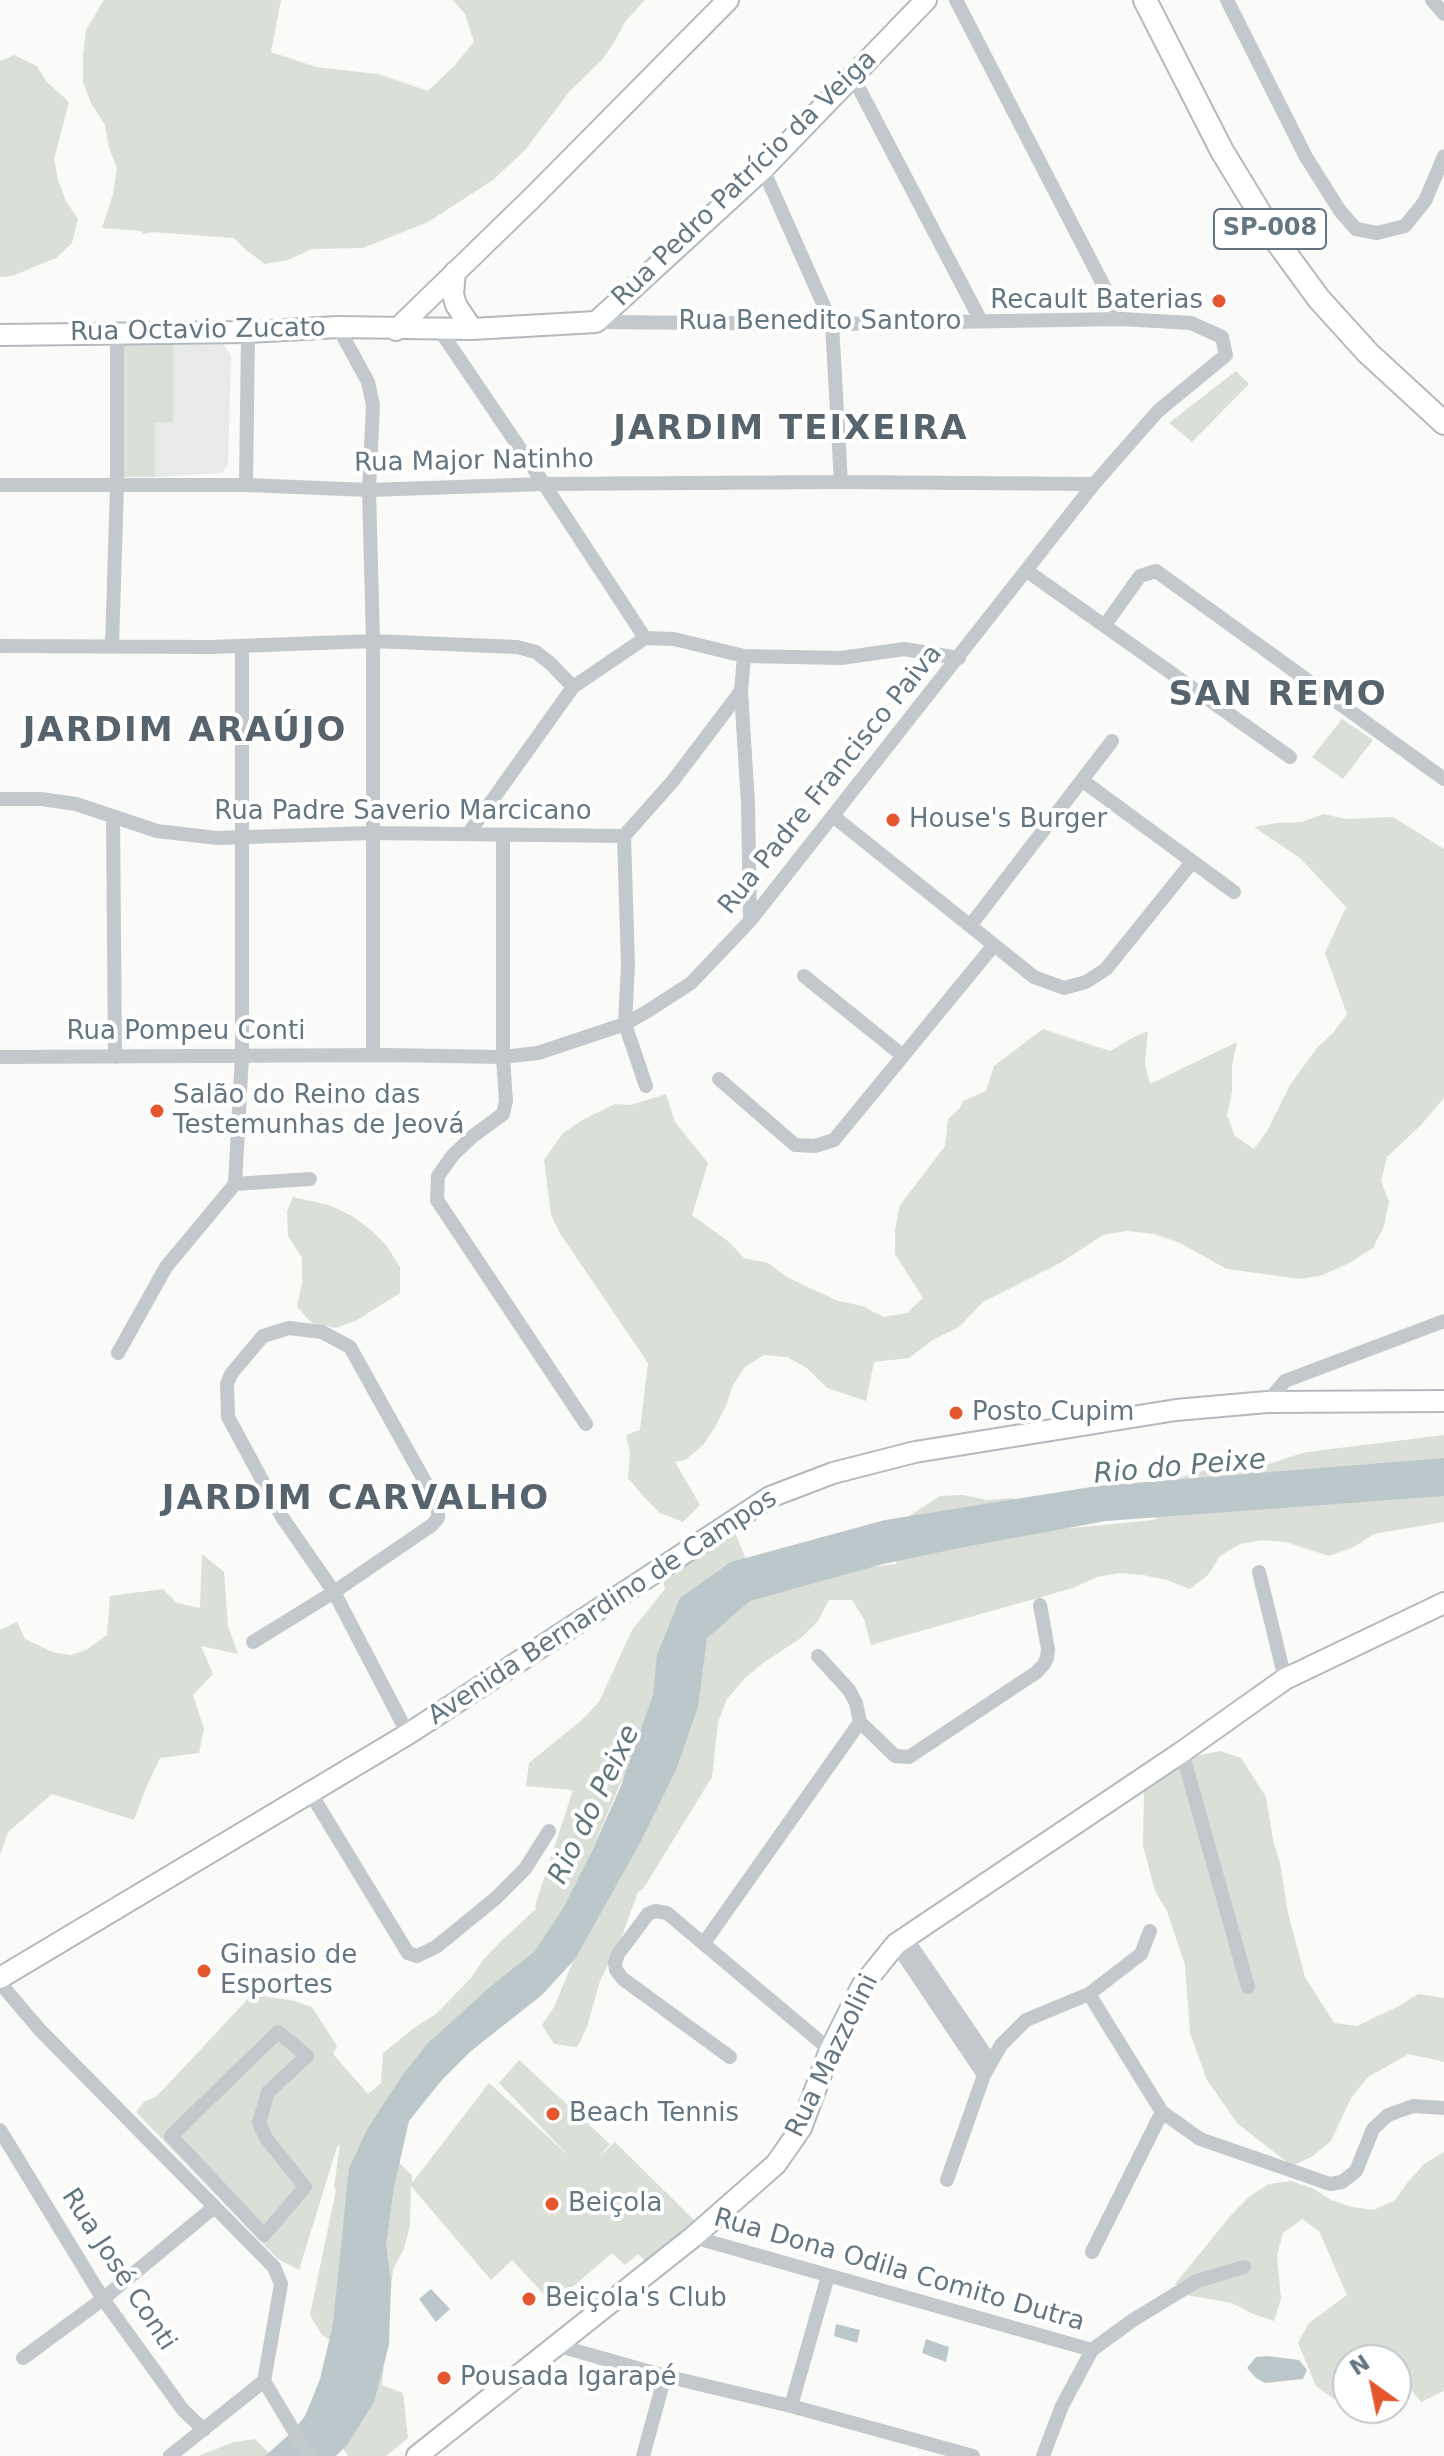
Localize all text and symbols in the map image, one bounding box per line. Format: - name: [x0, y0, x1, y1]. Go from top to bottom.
- street label: Rua Pedro Patrício da Veiga: [606, 44, 884, 314]
- road number: SP-008: [1214, 209, 1326, 249]
- place label: Recault Baterias: [990, 285, 1203, 317]
- marker: Recault Baterias: [1210, 292, 1228, 310]
- street label: Rua Benedito Santoro: [678, 306, 962, 338]
- street label: Rua Octavio Zucato: [70, 313, 326, 349]
- district label: JARDIM TEIXEIRA: [613, 410, 969, 450]
- street label: Rua Major Natinho: [354, 444, 594, 480]
- street label: Rua Padre Francisco Paiva: [713, 639, 949, 921]
- district label: SAN REMO: [1168, 676, 1388, 716]
- district label: JARDIM ARAÚJO: [23, 712, 347, 752]
- street label: Rua Padre Saverio Marcicano: [214, 796, 592, 828]
- place label: House's Burger: [909, 804, 1107, 836]
- marker: House's Burger: [884, 811, 902, 829]
- street label: Rua Pompeu Conti: [67, 1016, 305, 1048]
- place label: Salão do Reino das Testemunhas de Jeová: [173, 1080, 464, 1142]
- marker: Salão do Reino das Testemunhas de Jeová: [148, 1102, 166, 1120]
- place label: Posto Cupim: [972, 1397, 1134, 1429]
- marker: Posto Cupim: [947, 1404, 965, 1422]
- water label: Rio do Peixe: [1092, 1444, 1268, 1492]
- district label: JARDIM CARVALHO: [162, 1480, 550, 1520]
- street label: Avenida Bernardino de Campos: [423, 1483, 783, 1733]
- water label: Rio do Peixe: [542, 1720, 648, 1890]
- place label: Ginasio de Esportes: [220, 1940, 357, 2002]
- marker: Ginasio de Esportes: [195, 1962, 213, 1980]
- street label: Rua Mazzolini: [780, 1969, 886, 2143]
- place label: Beach Tennis: [569, 2098, 739, 2130]
- marker: Beach Tennis: [544, 2105, 562, 2123]
- street label: Rua José Conti: [54, 2183, 182, 2357]
- place label: Beiçola: [568, 2188, 662, 2220]
- marker: Beiçola: [543, 2195, 561, 2213]
- street label: Rua Dona Odila Comito Dutra: [710, 2203, 1088, 2339]
- place label: Beiçola's Club: [545, 2283, 727, 2315]
- marker: Beiçola's Club: [520, 2290, 538, 2308]
- north arrow: [1332, 2344, 1412, 2424]
- text: N: [1345, 2350, 1374, 2381]
- place label: Pousada Igarapé: [460, 2362, 677, 2394]
- marker: Pousada Igarapé: [435, 2369, 453, 2387]

